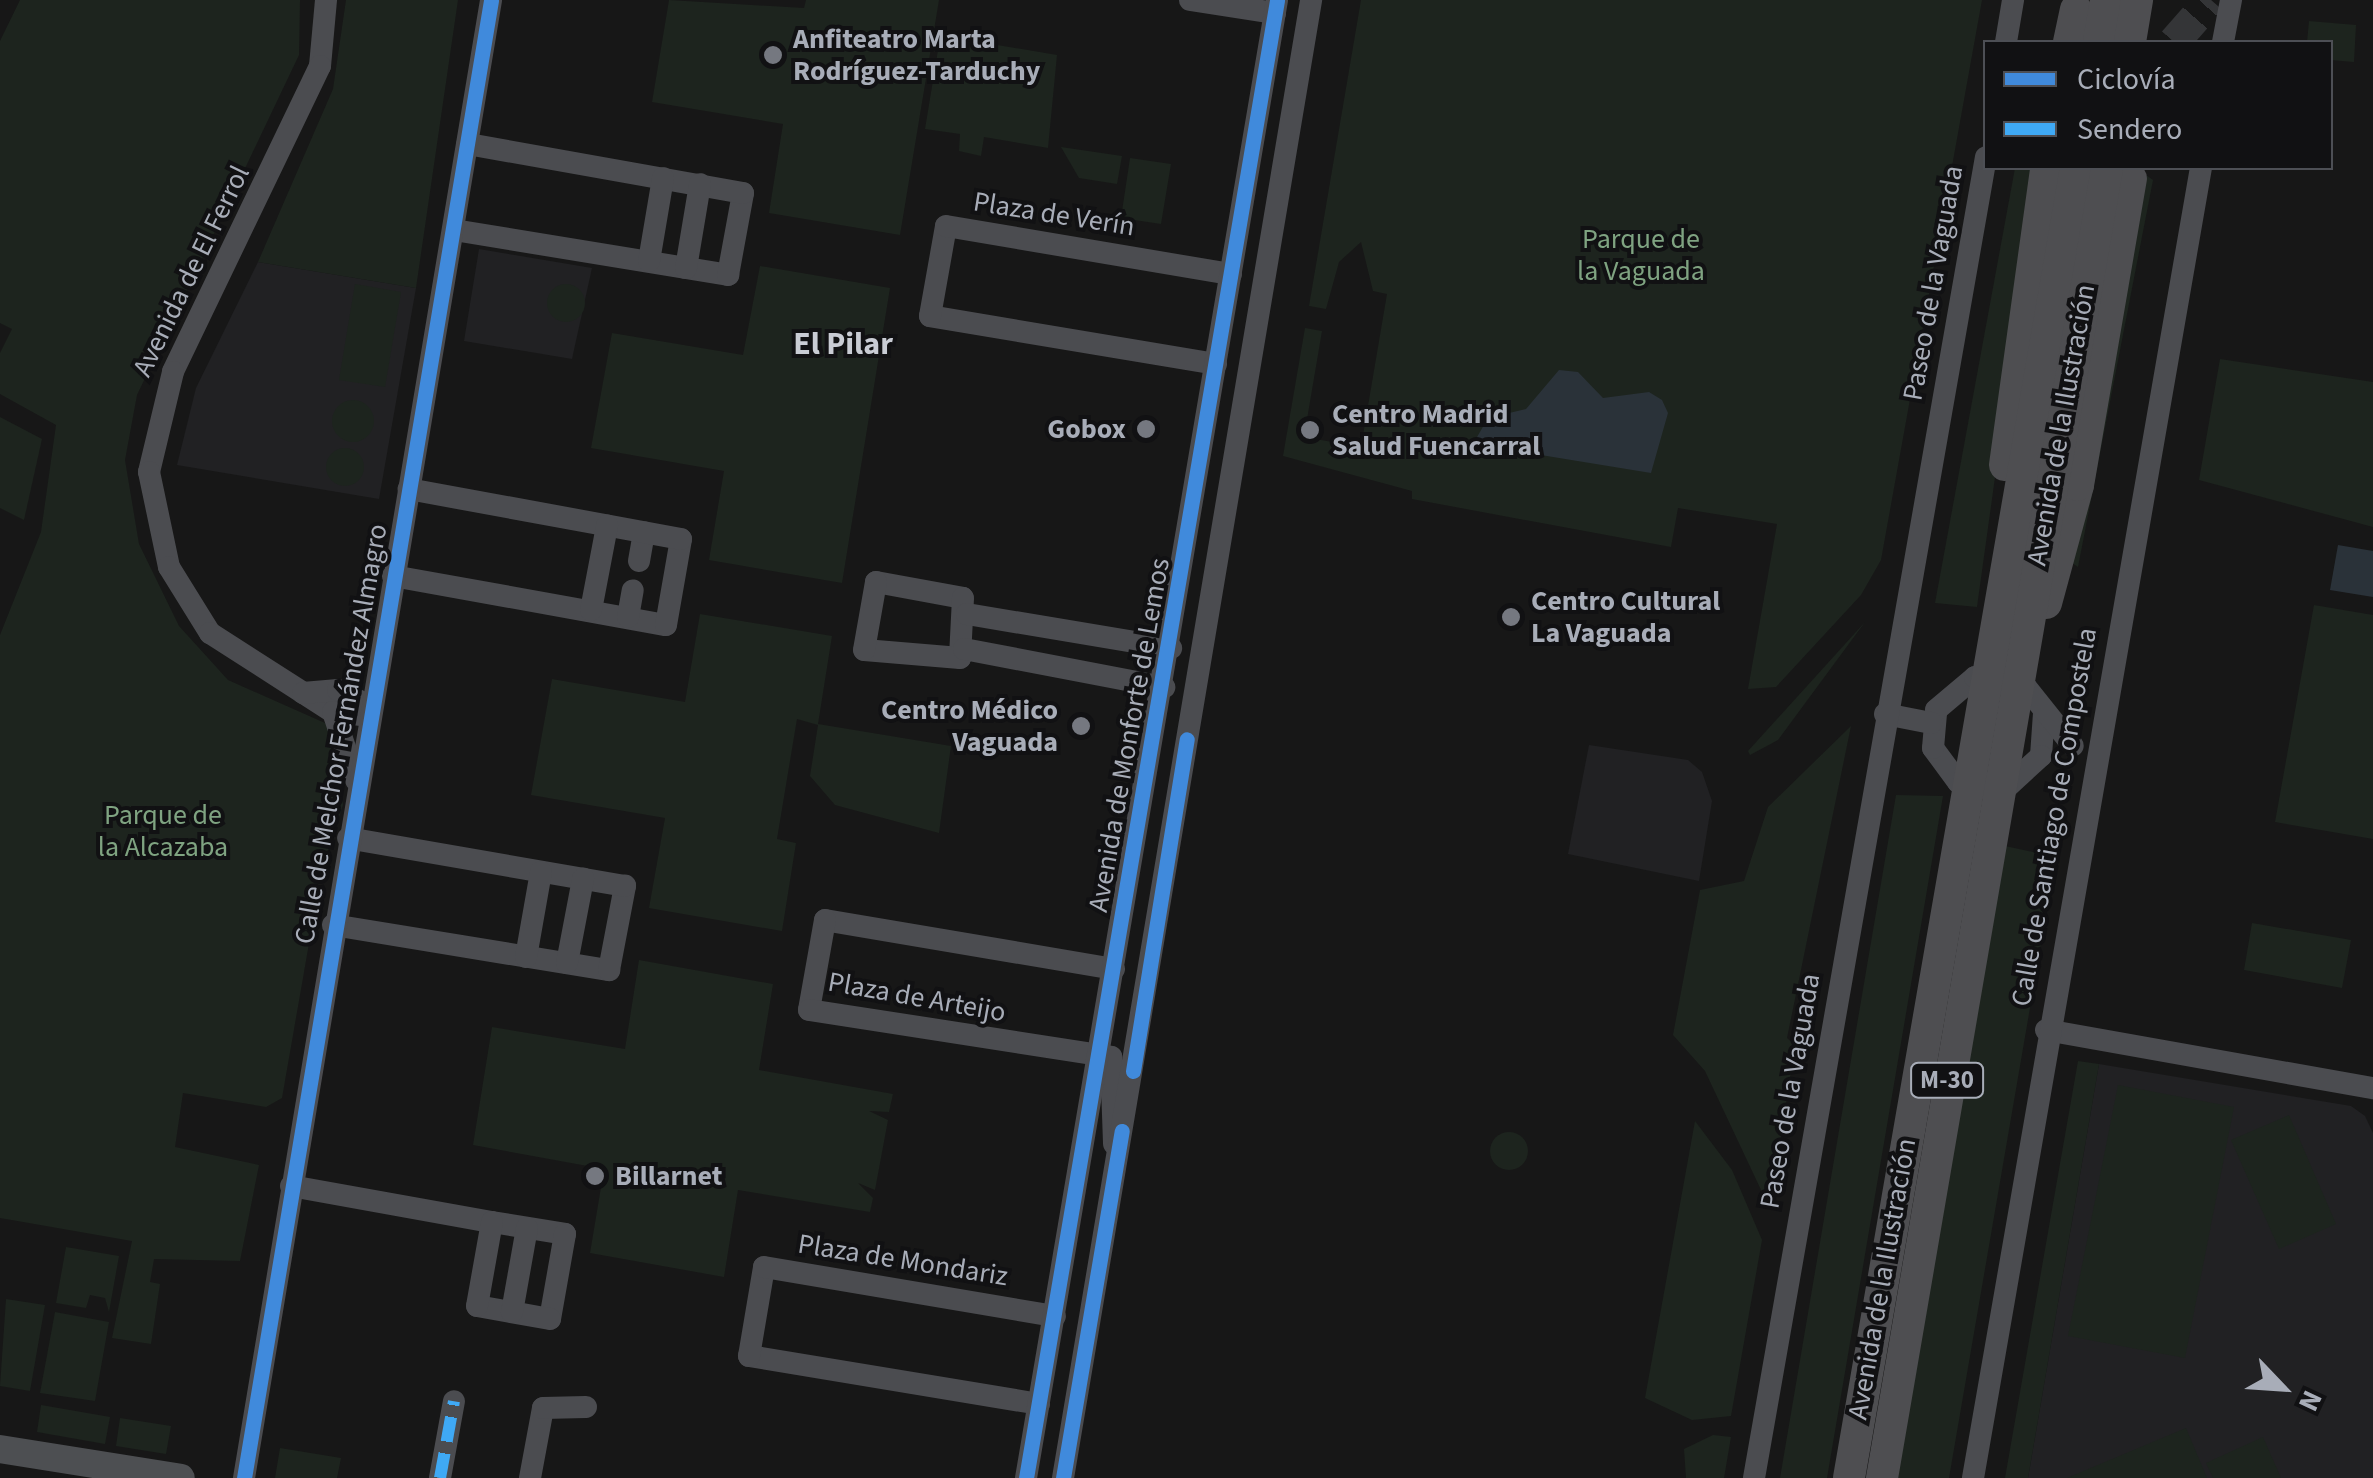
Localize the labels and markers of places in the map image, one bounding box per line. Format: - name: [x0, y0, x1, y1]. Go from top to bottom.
- place label: Anfiteatro Marta Rodríguez-Tarduchy: [793, 22, 1040, 88]
- marker: Anfiteatro Marta Rodríguez-Tarduchy: [762, 44, 784, 66]
- place label: Centro Madrid Salud Fuencarral: [1332, 397, 1540, 463]
- place label: Gobox: [1047, 412, 1126, 446]
- marker: Centro Madrid Salud Fuencarral: [1297, 417, 1323, 443]
- marker: Gobox: [1135, 418, 1157, 440]
- place label: Centro Cultural La Vaguada: [1531, 584, 1720, 650]
- marker: Centro Cultural La Vaguada: [1500, 606, 1522, 628]
- place label: Centro Médico Vaguada: [881, 693, 1058, 759]
- marker: Centro Médico Vaguada: [1068, 713, 1094, 739]
- place label: Billarnet: [615, 1159, 723, 1193]
- marker: Billarnet: [584, 1165, 606, 1187]

